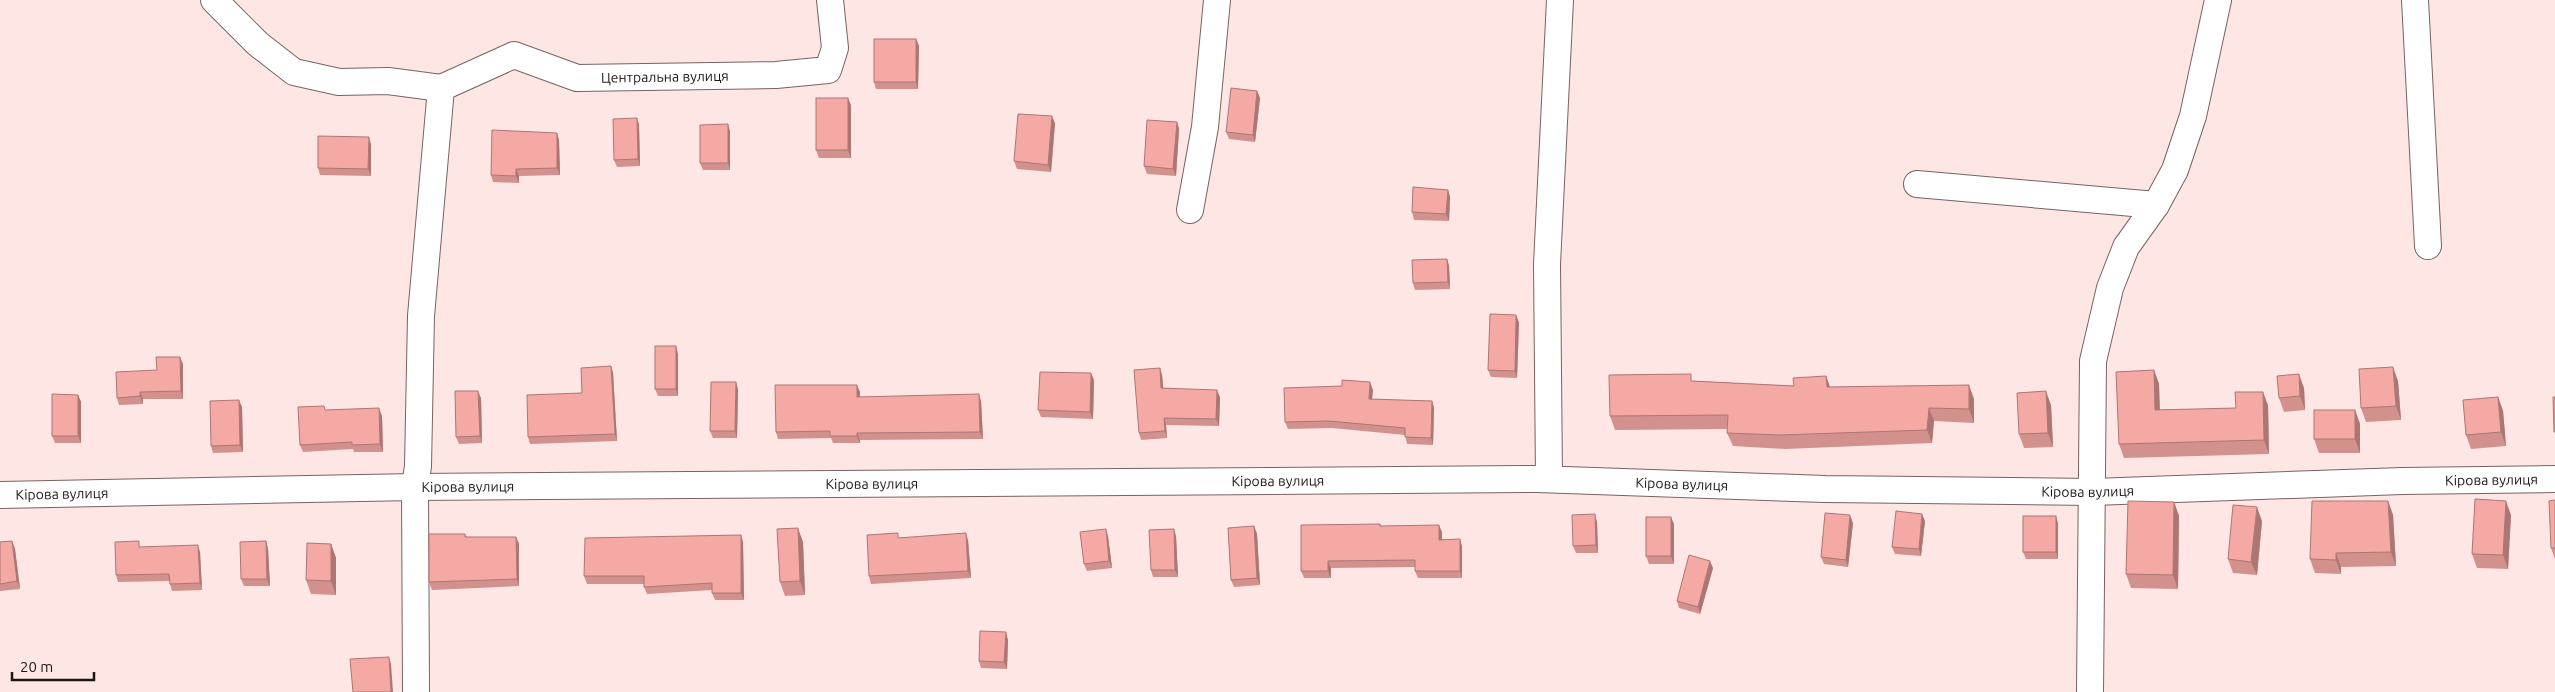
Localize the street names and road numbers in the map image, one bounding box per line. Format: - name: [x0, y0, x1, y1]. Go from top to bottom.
- street label: Центральна вулиця: [601, 68, 729, 86]
- street label: Кірова вулиця: [2445, 471, 2538, 488]
- street label: Кірова вулиця: [1231, 473, 1324, 489]
- street label: Кірова вулиця: [1635, 474, 1729, 494]
- street label: Кірова вулиця: [825, 475, 918, 492]
- street label: Кірова вулиця: [421, 478, 514, 495]
- street label: Кірова вулиця: [2041, 483, 2134, 500]
- street label: Кірова вулиця: [15, 485, 109, 503]

